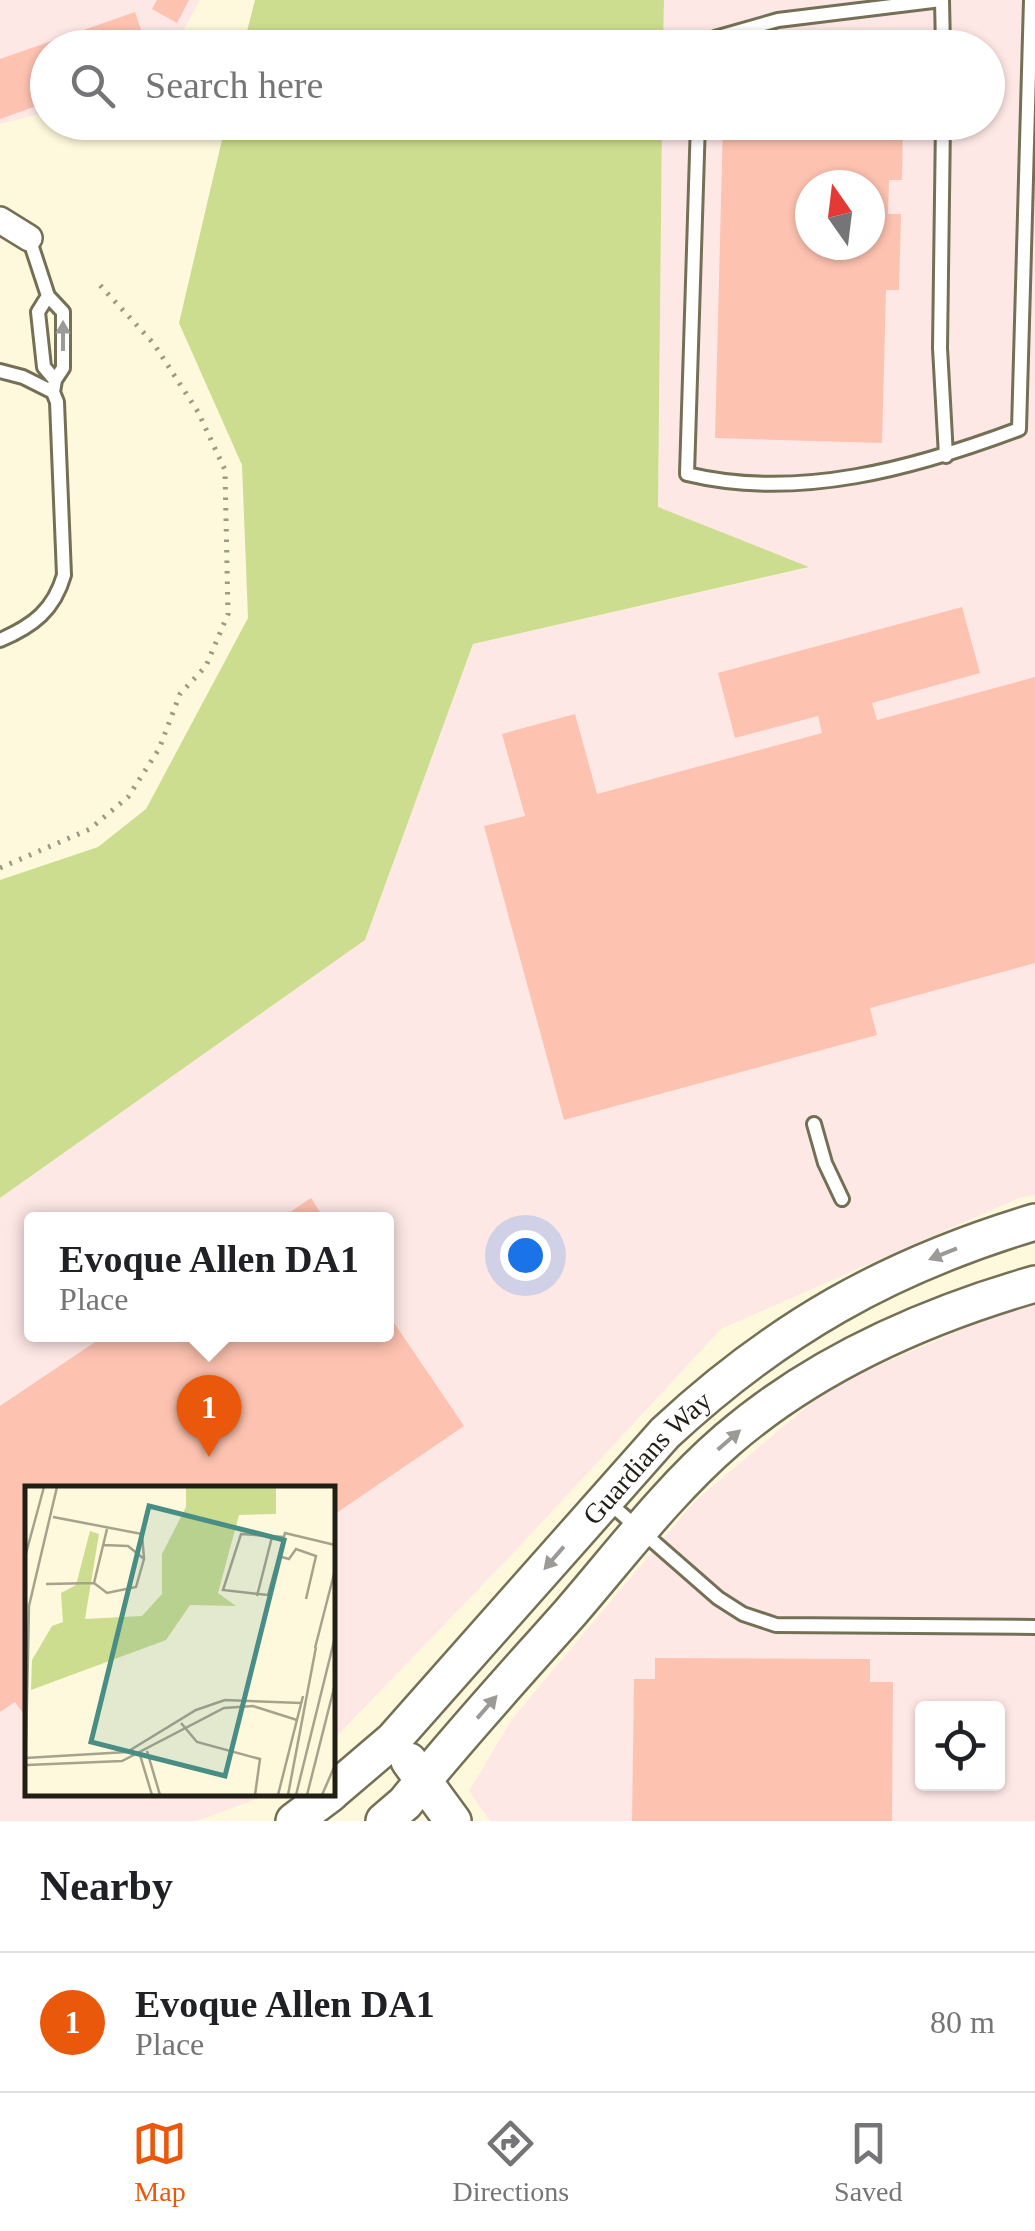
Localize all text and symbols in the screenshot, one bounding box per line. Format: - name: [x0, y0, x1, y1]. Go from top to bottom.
- search box: [30, 30, 1005, 140]
- icon: search: [65, 58, 120, 113]
- text: Search here: [145, 64, 323, 106]
- north arrow: [795, 170, 885, 260]
- one-way arrow: [55, 320, 71, 352]
- popup: [24, 1212, 394, 1342]
- your location: [500, 1230, 551, 1281]
- text: Evoque Allen DA1: [59, 1238, 359, 1280]
- one-way arrow: [928, 1247, 958, 1263]
- text: Place: [59, 1281, 128, 1317]
- pin: 1: [176, 1374, 242, 1457]
- street label: Guardians Way: [577, 1385, 717, 1531]
- one-way arrow: [716, 1430, 741, 1451]
- inset map: [25, 1486, 335, 1796]
- one-way arrow: [544, 1545, 566, 1570]
- one-way arrow: [476, 1695, 498, 1720]
- map controls: [915, 1701, 1005, 1791]
- button: locate: [915, 1701, 1005, 1791]
- text: Nearby: [40, 1863, 173, 1909]
- text: Evoque Allen DA1: [135, 1983, 435, 2025]
- text: 1: [65, 2004, 81, 2040]
- text: 80 m: [930, 2004, 995, 2040]
- text: Place: [135, 2026, 204, 2062]
- tab: Map: [132, 2116, 187, 2208]
- tab: Directions: [452, 2116, 569, 2208]
- tab: Saved: [834, 2116, 903, 2208]

